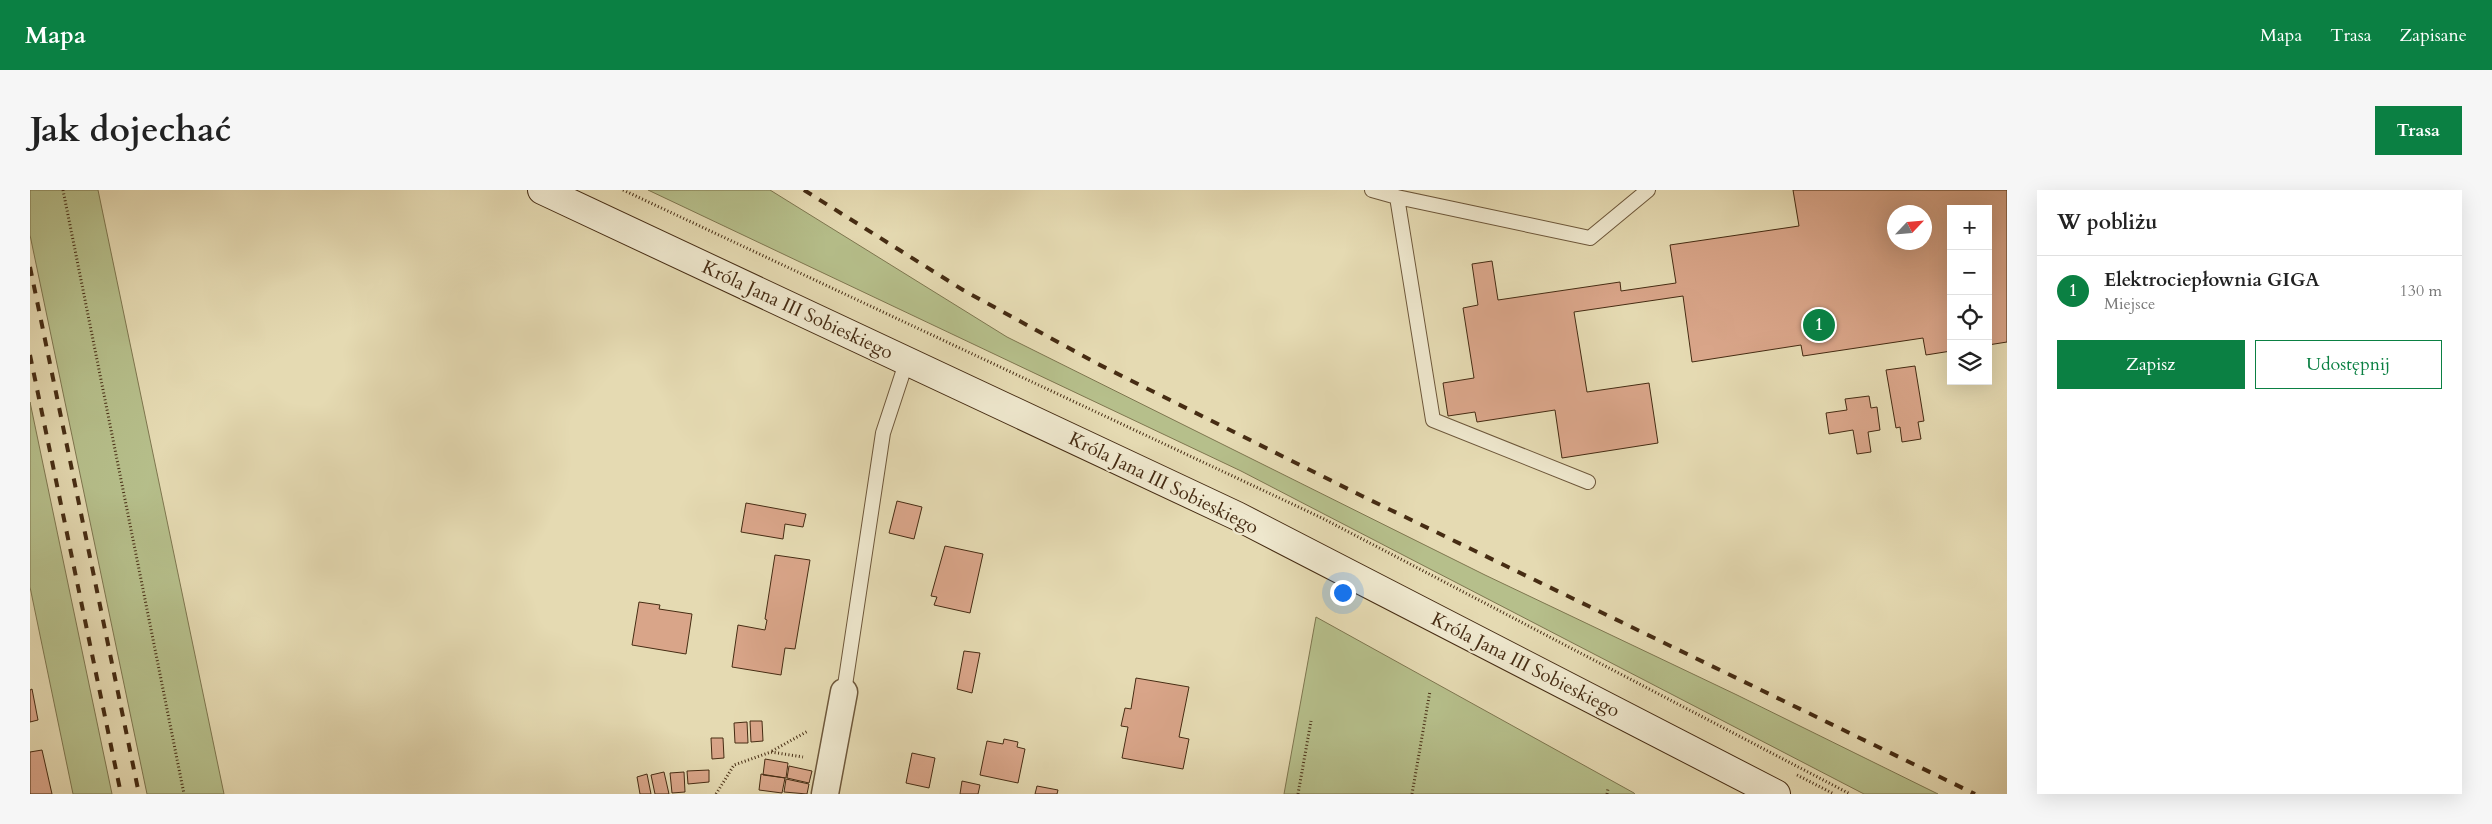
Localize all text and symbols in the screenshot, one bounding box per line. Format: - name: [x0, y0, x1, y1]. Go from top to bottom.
- text: Mapa: [25, 19, 86, 52]
- text: Mapa: [2260, 23, 2302, 48]
- text: Trasa: [2330, 23, 2372, 48]
- text: Zapisane: [2400, 23, 2467, 48]
- text: Jak dojechać: [30, 106, 231, 154]
- button: Trasa: [2375, 106, 2462, 155]
- north arrow: [1887, 205, 1932, 250]
- map controls: [1947, 205, 1992, 385]
- button: +: [1947, 205, 1992, 250]
- text: W pobliżu: [2057, 208, 2158, 237]
- button: −: [1947, 250, 1992, 295]
- street label: Króla Jana III Sobieskiego: [698, 254, 897, 366]
- text: Elektrociepłownia GIGA: [2104, 267, 2320, 293]
- text: 1: [2069, 280, 2077, 302]
- text: 130 m: [2400, 280, 2442, 302]
- text: Miejsce: [2104, 293, 2155, 315]
- button: locate: [1947, 295, 1992, 340]
- pin: 1: [1803, 306, 1835, 344]
- button: layers: [1947, 340, 1992, 385]
- button: Zapisz: [2057, 340, 2245, 389]
- button: Udostępnij: [2255, 340, 2442, 389]
- street label: Króla Jana III Sobieskiego: [1064, 426, 1263, 540]
- your location: [1330, 580, 1356, 606]
- street label: Króla Jana III Sobieskiego: [1427, 606, 1624, 724]

